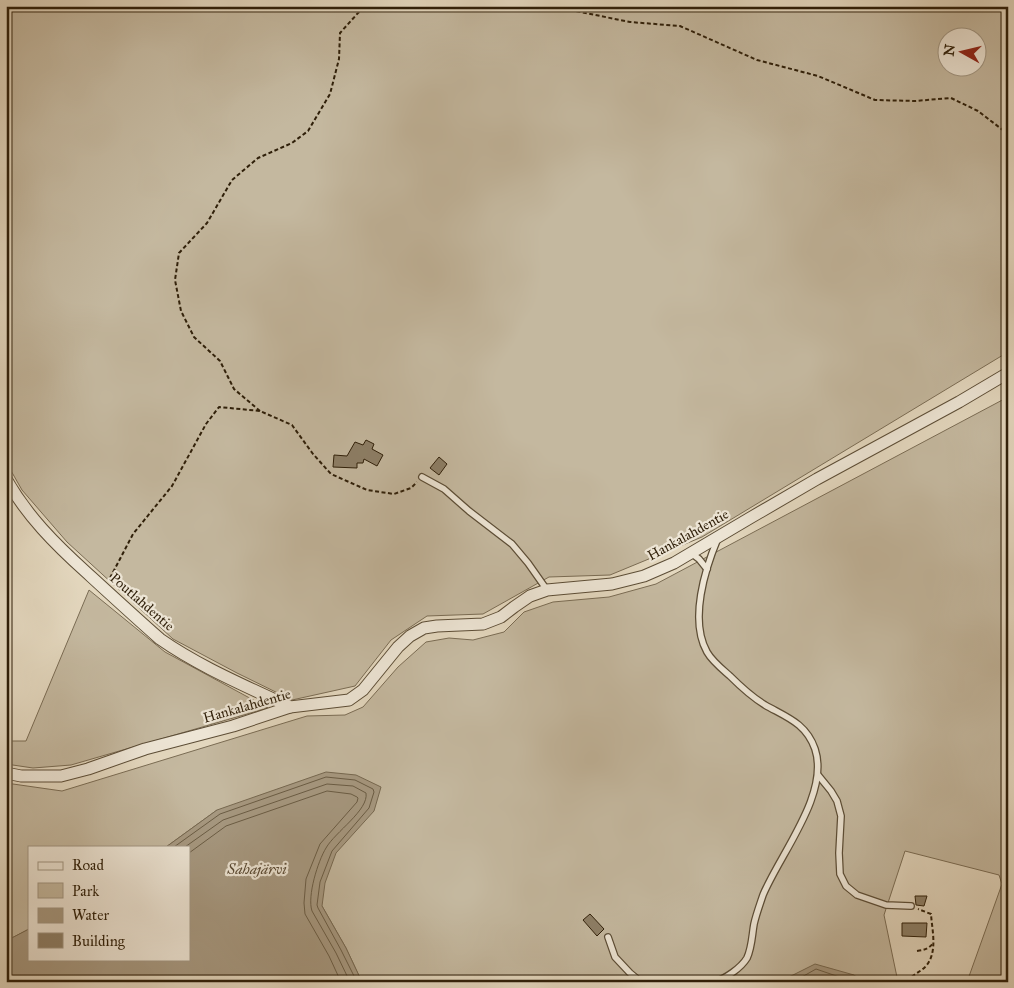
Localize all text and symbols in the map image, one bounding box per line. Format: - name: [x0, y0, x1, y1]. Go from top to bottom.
- north arrow: [936, 28, 986, 78]
- text: N: [940, 43, 959, 57]
- street label: Hankalahdentie: [644, 506, 732, 564]
- street label: Poutlahdentie: [106, 569, 178, 635]
- street label: Hankalahdentie: [201, 685, 293, 727]
- legend: [28, 846, 190, 960]
- text: Road: [72, 856, 104, 874]
- water label: Sahajärvi: [226, 860, 287, 878]
- text: Park: [72, 882, 99, 900]
- text: Water: [72, 906, 109, 924]
- text: Building: [72, 932, 126, 950]

